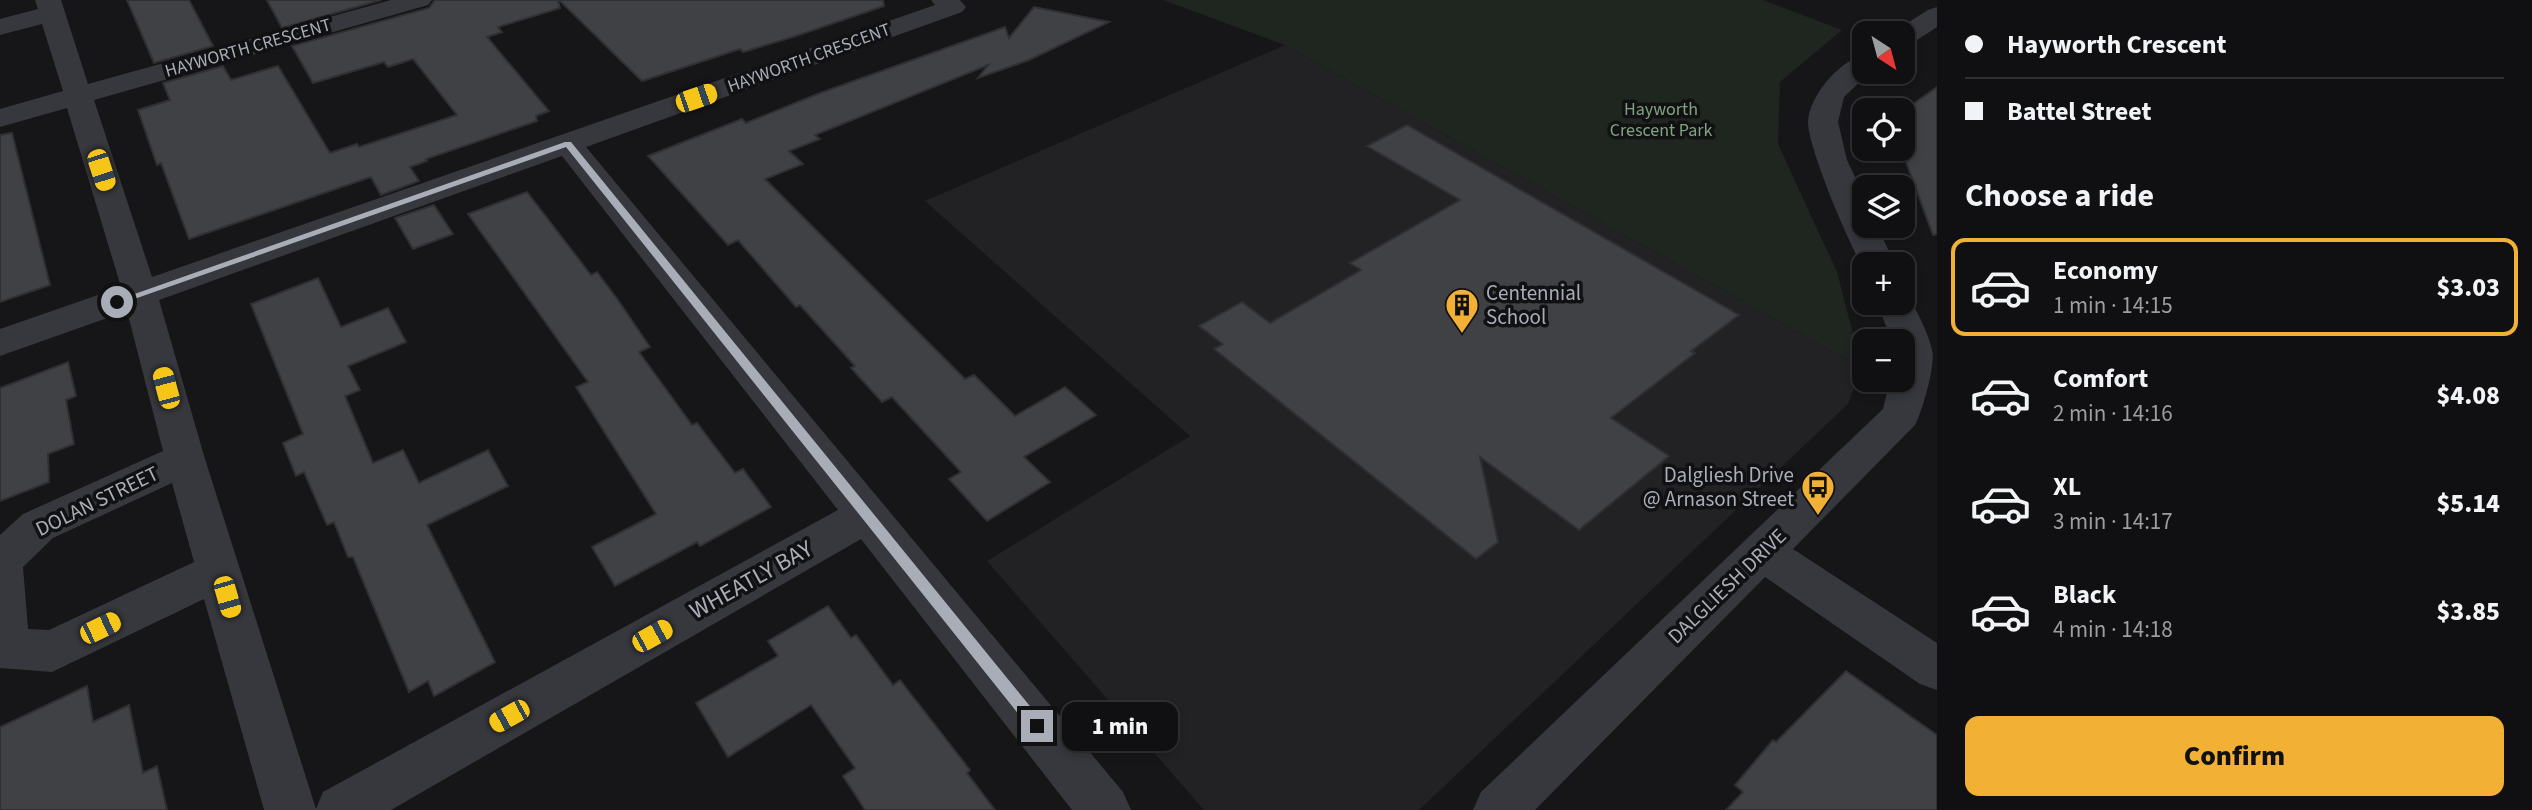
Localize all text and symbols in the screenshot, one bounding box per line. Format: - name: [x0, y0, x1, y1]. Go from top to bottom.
- street label: HAYWORTH CRESCENT: [162, 12, 334, 84]
- street label: HAYWORTH CRESCENT: [724, 17, 894, 99]
- north arrow: [1852, 21, 1914, 84]
- map controls: [1852, 21, 1915, 392]
- text: Hayworth Crescent: [2007, 26, 2226, 63]
- car: [673, 81, 720, 115]
- text: Battel Street: [2007, 93, 2151, 130]
- park label: Hayworth Crescent Park: [1610, 97, 1712, 143]
- button: locate: [1852, 98, 1915, 161]
- car: [85, 147, 118, 193]
- text: Choose a ride: [1965, 173, 2154, 219]
- button: layers: [1852, 175, 1915, 238]
- button: +: [1852, 252, 1915, 315]
- text: Economy: [2053, 252, 2158, 289]
- icon: car: [1969, 256, 2032, 319]
- text: $3.03: [2436, 269, 2500, 306]
- place label: Centennial School: [1486, 278, 1581, 332]
- route start: [101, 286, 133, 318]
- building icon: Centennial School: [1443, 286, 1481, 335]
- text: 1 min · 14:15: [2053, 289, 2173, 322]
- button: −: [1852, 329, 1915, 392]
- text: Comfort: [2053, 360, 2148, 397]
- icon: car: [1969, 364, 2032, 427]
- car: [151, 365, 182, 411]
- text: $4.08: [2436, 377, 2500, 414]
- text: 2 min · 14:16: [2053, 397, 2173, 430]
- street label: DOLAN STREET: [30, 458, 164, 544]
- place label: Dalgliesh Drive @ Arnason Street: [1643, 460, 1794, 514]
- bus stop icon: Dalgliesh Drive @ Arnason Street: [1799, 468, 1837, 517]
- text: XL: [2053, 468, 2081, 505]
- icon: car: [1969, 472, 2032, 535]
- text: $5.14: [2436, 485, 2500, 522]
- text: 3 min · 14:17: [2053, 505, 2173, 538]
- street label: DALGLIESH DRIVE: [1661, 521, 1793, 651]
- street label: WHEATLY BAY: [683, 531, 819, 628]
- car: [212, 574, 243, 620]
- text: Black: [2053, 576, 2116, 613]
- icon: car: [1969, 580, 2032, 643]
- text: $3.85: [2436, 593, 2500, 630]
- car: [77, 609, 124, 647]
- text: 4 min · 14:18: [2053, 613, 2173, 646]
- car: [629, 617, 676, 655]
- car: [486, 697, 533, 735]
- callout: 1 min: [1062, 702, 1177, 750]
- route end: [1021, 710, 1053, 742]
- text: 1 min: [1092, 710, 1148, 743]
- button: Confirm: [1965, 716, 2504, 796]

